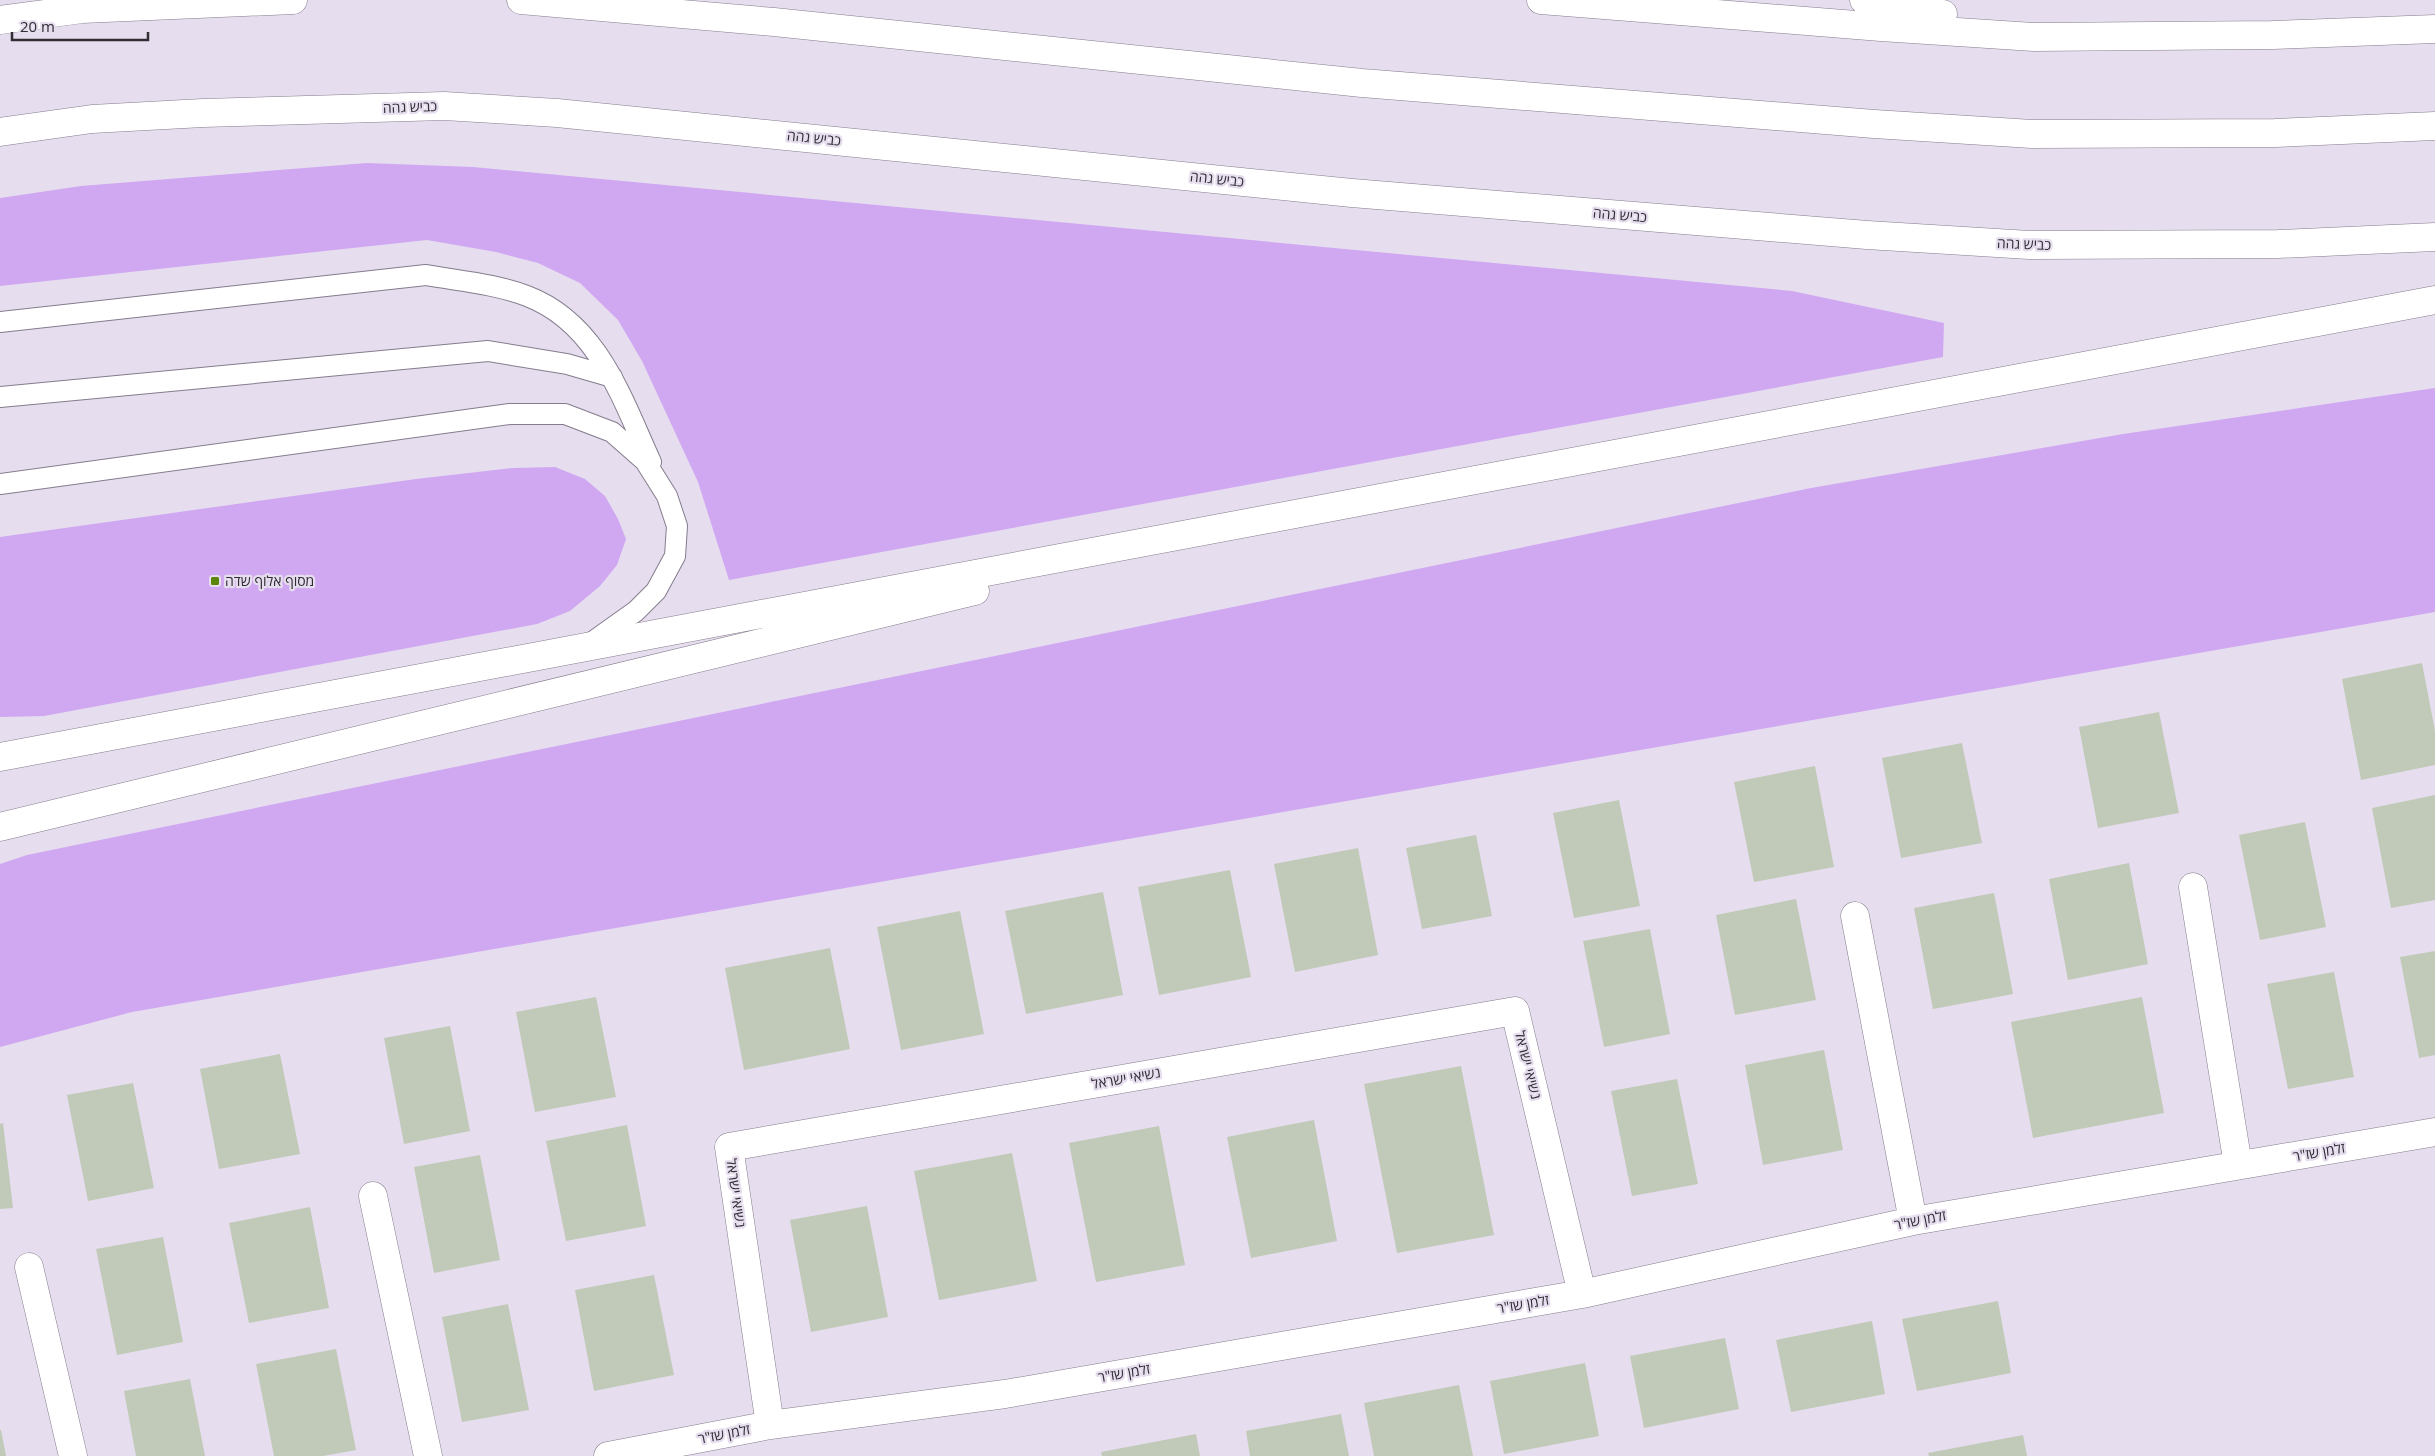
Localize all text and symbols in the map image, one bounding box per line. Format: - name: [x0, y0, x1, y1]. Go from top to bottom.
- scale bar: [12, 10, 149, 42]
- text: 20 m: [20, 16, 55, 36]
- street label: כביש גהה: [383, 96, 438, 117]
- street label: כביש גהה: [786, 125, 842, 150]
- street label: כביש גהה: [1189, 166, 1245, 191]
- street label: כביש גהה: [1592, 203, 1648, 226]
- street label: כביש גהה: [1997, 233, 2052, 254]
- place label: מסוף אלוף שדה: [225, 571, 314, 590]
- marker: מסוף אלוף שדה: [209, 575, 221, 587]
- street label: נשיאי ישראל: [1511, 1029, 1546, 1101]
- street label: נשיאי ישראל: [1090, 1062, 1162, 1093]
- street label: זלמן שז"ר: [2291, 1138, 2347, 1165]
- street label: נשיאי ישראל: [722, 1157, 751, 1229]
- street label: זלמן שז"ר: [1892, 1205, 1948, 1234]
- street label: זלמן שז"ר: [1495, 1290, 1551, 1317]
- street label: זלמן שז"ר: [1096, 1359, 1152, 1386]
- street label: זלמן שז"ר: [696, 1419, 752, 1448]

